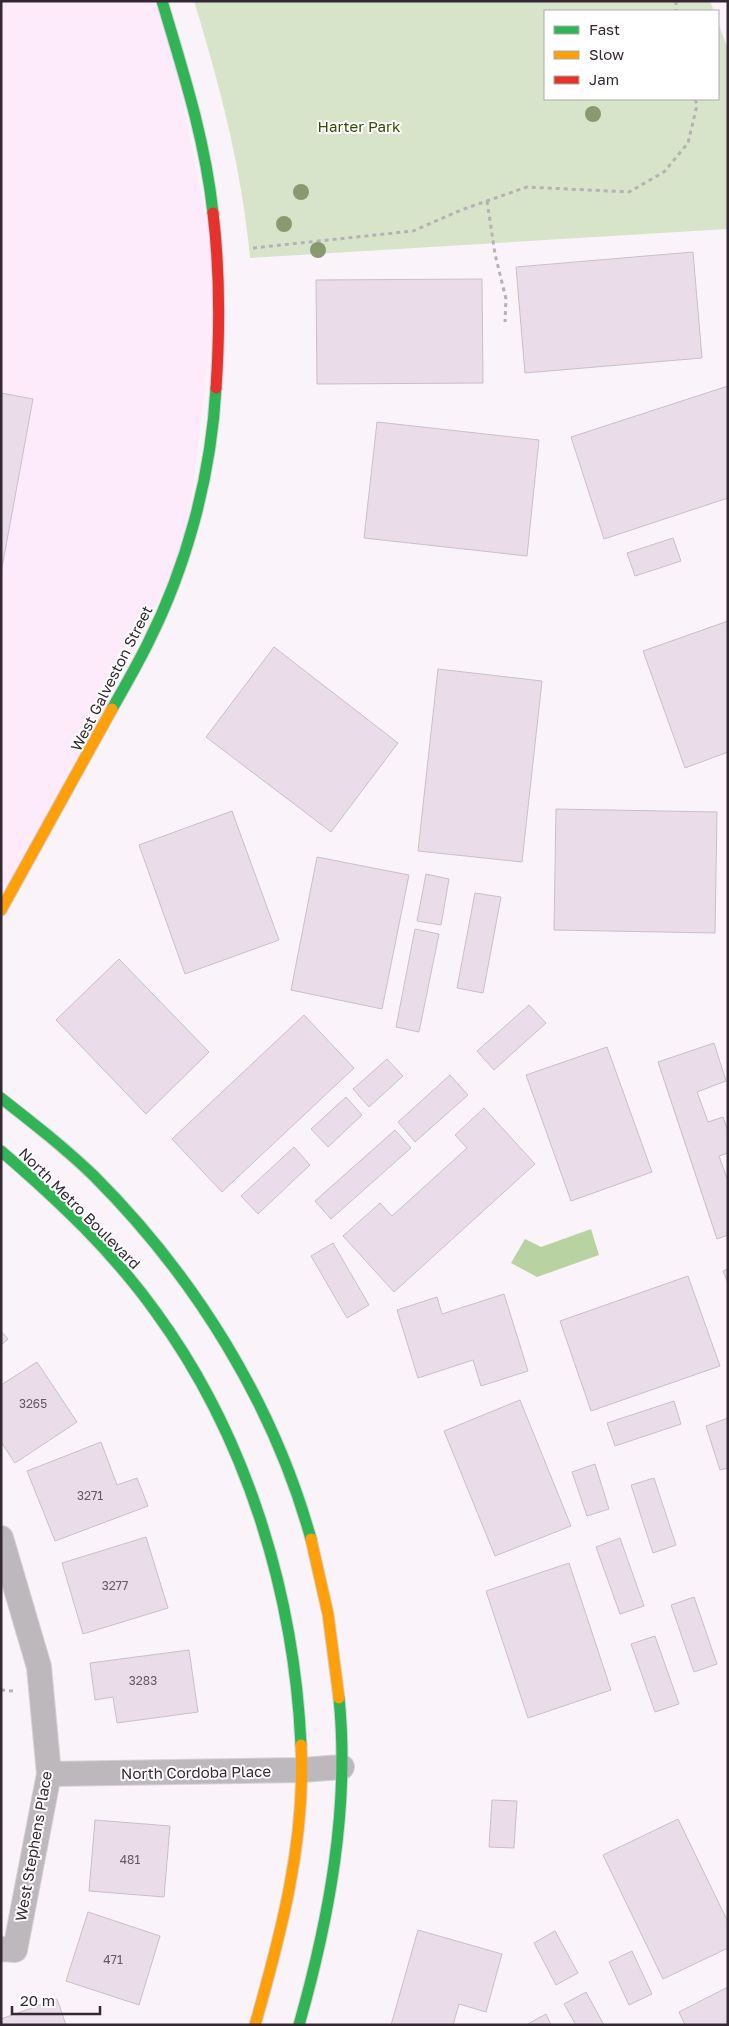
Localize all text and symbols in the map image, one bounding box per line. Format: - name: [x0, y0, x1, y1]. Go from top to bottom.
- legend: [544, 10, 719, 100]
- text: Fast: [589, 20, 620, 38]
- text: Slow: [589, 45, 624, 63]
- text: Jam: [589, 70, 619, 88]
- park label: Harter Park: [318, 117, 401, 135]
- street label: West Galveston Street: [66, 602, 156, 754]
- street label: North Metro Boulevard: [16, 1144, 144, 1272]
- house number: 3265: [19, 1396, 47, 1411]
- house number: 3271: [77, 1488, 103, 1503]
- house number: 3277: [102, 1578, 128, 1593]
- house number: 3283: [129, 1673, 157, 1688]
- street label: North Cordoba Place: [121, 1762, 271, 1782]
- street label: West Stephens Place: [11, 1769, 55, 1923]
- house number: 481: [120, 1852, 140, 1867]
- house number: 471: [103, 1952, 123, 1967]
- scale bar: [12, 1984, 100, 2016]
- text: 20 m: [20, 1991, 55, 2009]

